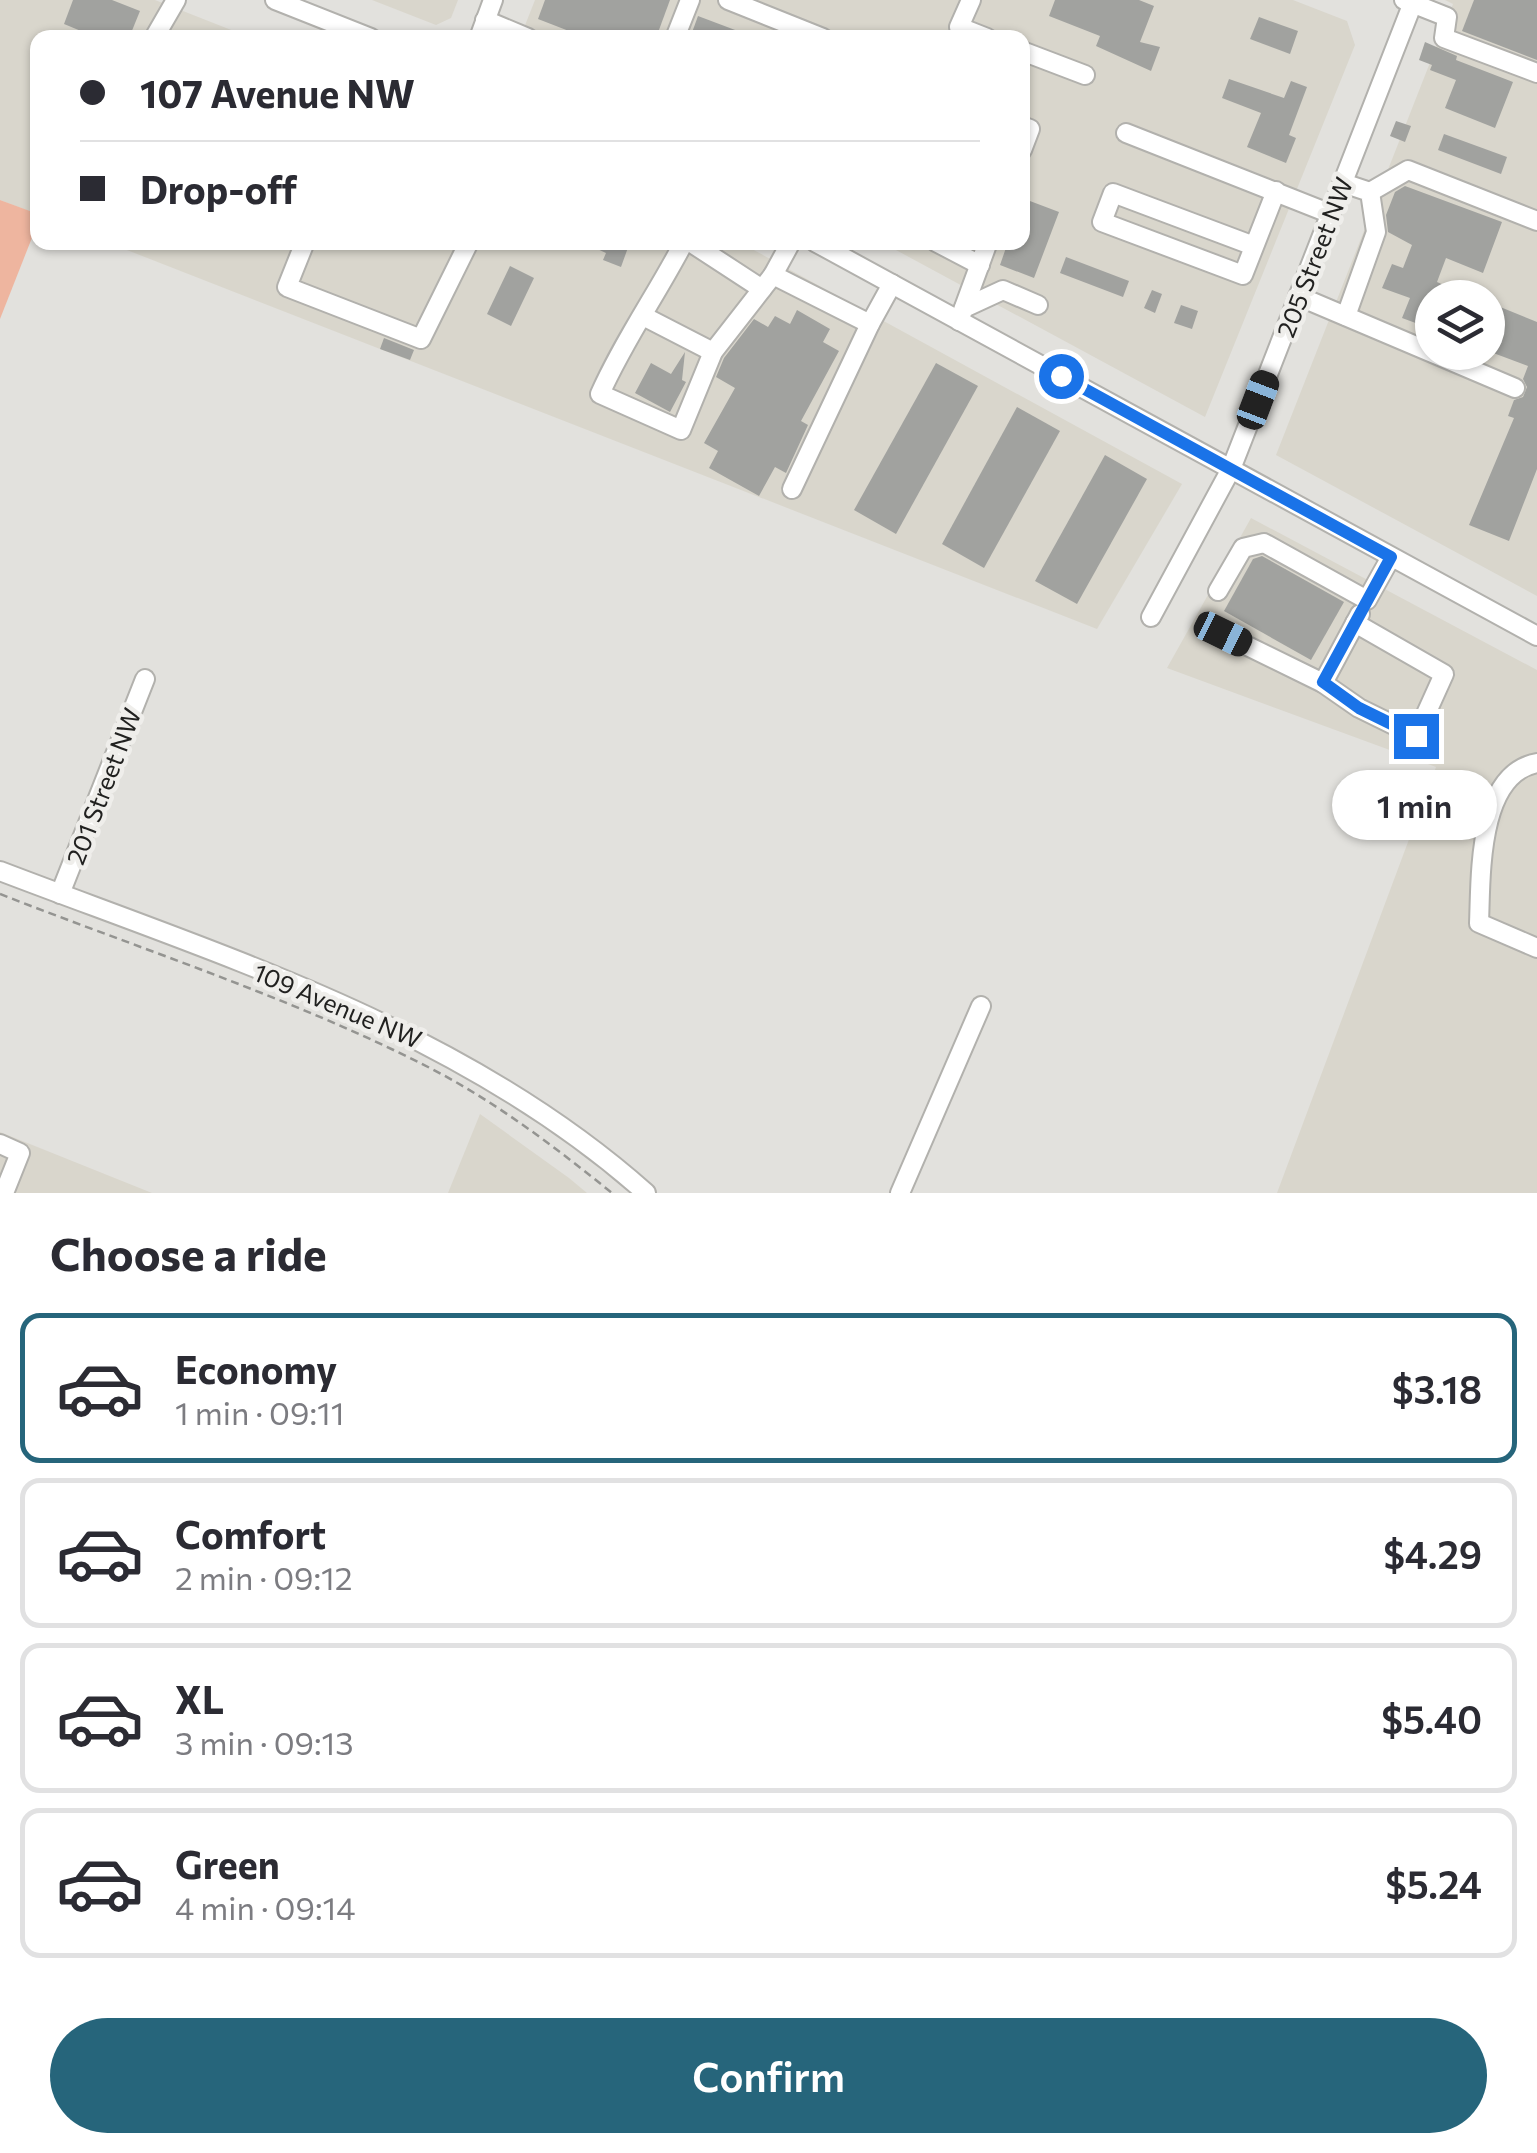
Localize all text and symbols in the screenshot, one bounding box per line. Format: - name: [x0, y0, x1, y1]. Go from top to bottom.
- text: 107 Avenue NW: [140, 69, 415, 116]
- text: Drop-off: [140, 165, 297, 212]
- street label: 205 Street NW: [1270, 173, 1358, 341]
- map controls: [1415, 280, 1505, 370]
- button: layers: [1415, 280, 1505, 370]
- route start: [1039, 354, 1084, 399]
- car: [1233, 367, 1283, 433]
- car: [1189, 607, 1257, 661]
- street label: 201 Street NW: [59, 703, 147, 869]
- route end: [1394, 714, 1439, 759]
- callout: 1 min: [1334, 771, 1498, 841]
- text: 1 min: [1377, 785, 1452, 825]
- street label: 109 Avenue NW: [250, 956, 426, 1054]
- text: Choose a ride: [50, 1225, 327, 1280]
- icon: car: [55, 1343, 145, 1433]
- text: Economy: [175, 1345, 337, 1392]
- text: $3.18: [1392, 1365, 1482, 1412]
- text: 1 min · 09:11: [175, 1392, 344, 1432]
- icon: car: [55, 1508, 145, 1598]
- text: Comfort: [175, 1510, 326, 1557]
- text: $4.29: [1383, 1530, 1482, 1577]
- text: 2 min · 09:12: [175, 1557, 352, 1597]
- icon: car: [55, 1673, 145, 1763]
- text: XL: [175, 1675, 224, 1722]
- text: $5.40: [1381, 1695, 1482, 1742]
- text: 3 min · 09:13: [175, 1722, 353, 1762]
- icon: car: [55, 1838, 145, 1928]
- text: Green: [175, 1840, 280, 1887]
- text: $5.24: [1385, 1860, 1482, 1907]
- text: 4 min · 09:14: [175, 1887, 355, 1927]
- button: Confirm: [50, 2018, 1487, 2133]

